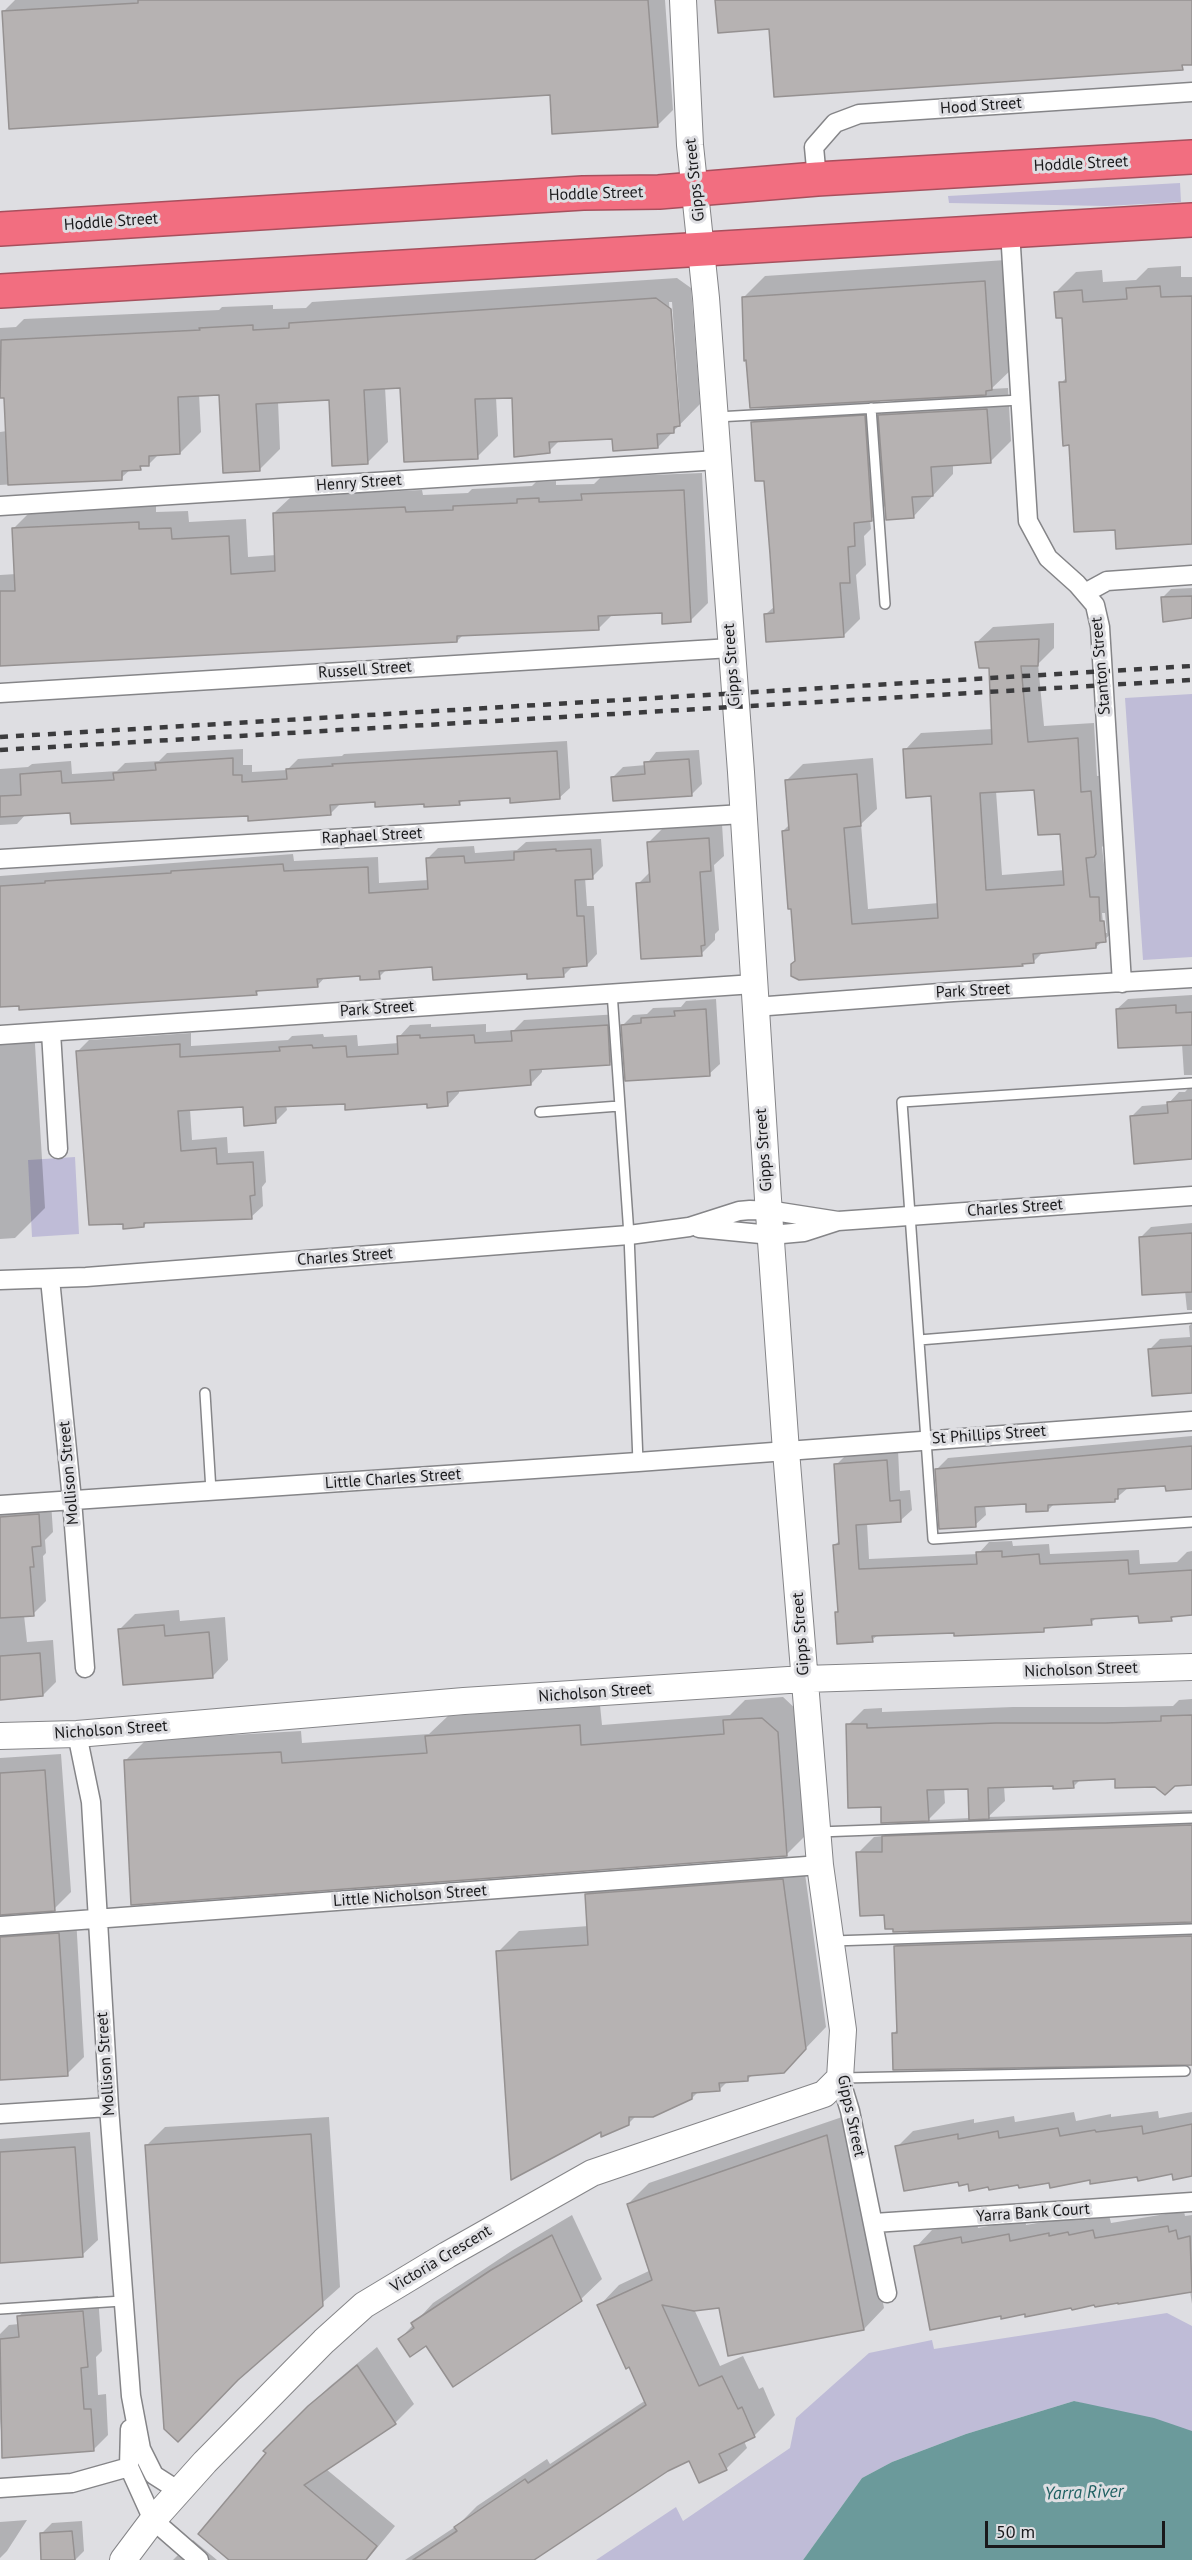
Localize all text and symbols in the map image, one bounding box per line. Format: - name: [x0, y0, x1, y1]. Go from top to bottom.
- street label: Hood Street: [940, 94, 1022, 118]
- street label: Gipps Street: [681, 138, 709, 222]
- street label: Hoddle Street: [1033, 152, 1129, 176]
- street label: Hoddle Street: [548, 183, 644, 205]
- street label: Hoddle Street: [63, 209, 159, 235]
- street label: Henry Street: [316, 470, 402, 496]
- street label: Stanton Street: [1087, 616, 1115, 716]
- street label: Gipps Street: [720, 623, 744, 707]
- street label: Russell Street: [317, 657, 413, 683]
- street label: Raphael Street: [321, 824, 423, 848]
- street label: Park Street: [935, 979, 1011, 1003]
- street label: Park Street: [339, 997, 415, 1021]
- street label: Gipps Street: [752, 1108, 776, 1192]
- street label: Charles Street: [966, 1195, 1064, 1221]
- street label: Charles Street: [296, 1244, 394, 1270]
- street label: Mollison Street: [55, 1420, 83, 1526]
- street label: St Phillips Street: [931, 1421, 1047, 1449]
- street label: Little Charles Street: [324, 1465, 462, 1493]
- street label: Gipps Street: [789, 1592, 813, 1676]
- street label: Nicholson Street: [1024, 1658, 1138, 1682]
- street label: Nicholson Street: [538, 1679, 652, 1707]
- street label: Nicholson Street: [54, 1716, 168, 1744]
- street label: Little Nicholson Street: [333, 1881, 487, 1911]
- street label: Mollison Street: [93, 2011, 119, 2117]
- street label: Gipps Street: [833, 2073, 869, 2159]
- street label: Yarra Bank Court: [976, 2199, 1090, 2227]
- street label: Victoria Crescent: [387, 2221, 495, 2297]
- water label: Yarra River: [1044, 2481, 1124, 2505]
- scale bar: [988, 2509, 1168, 2547]
- text: 50 m: [996, 2520, 1035, 2543]

